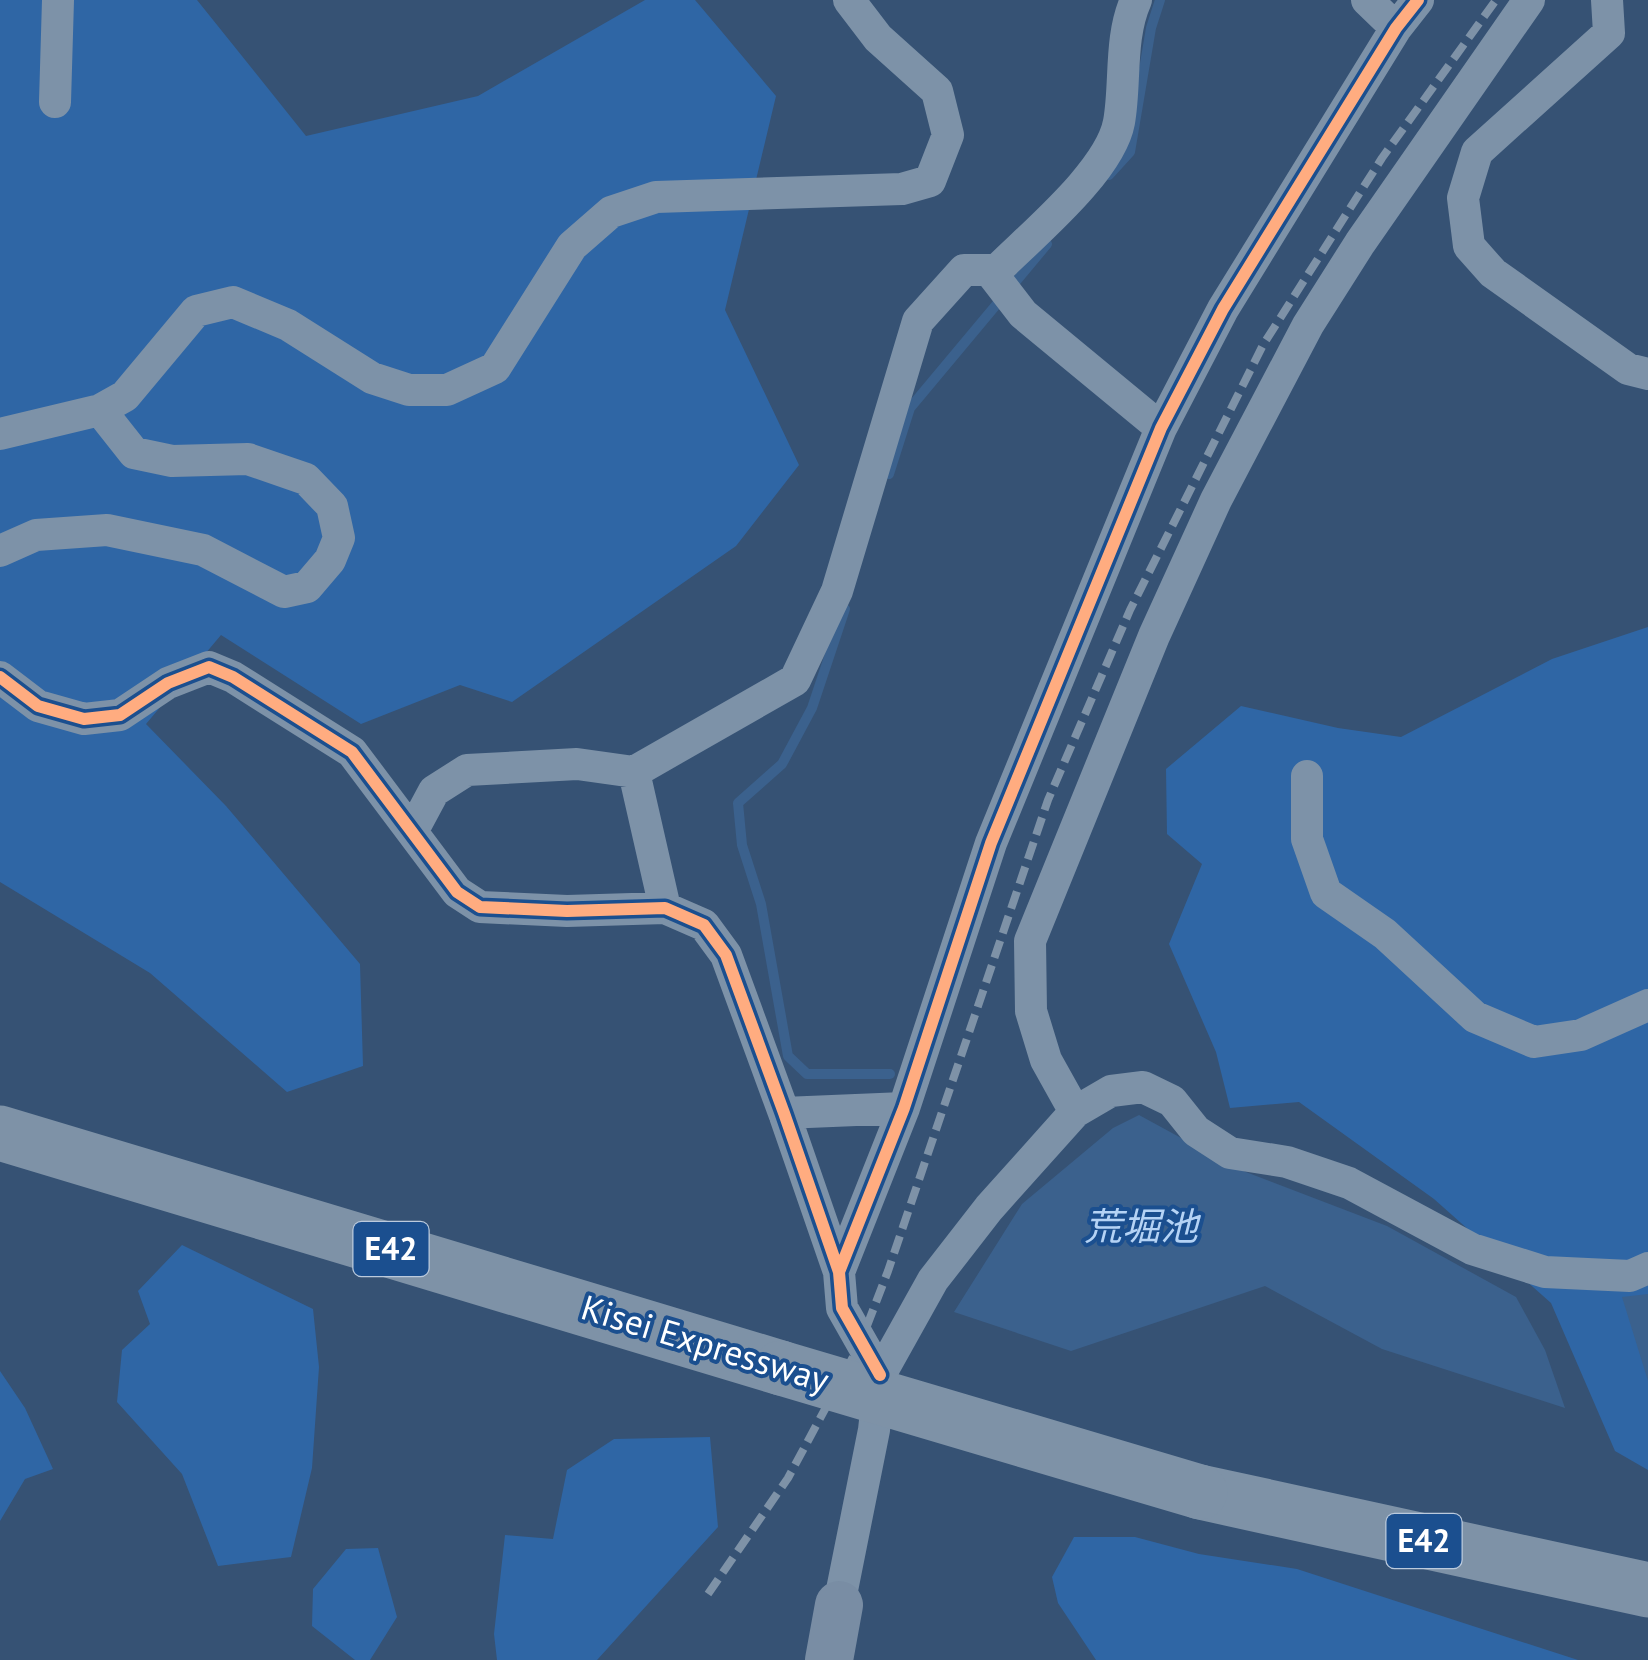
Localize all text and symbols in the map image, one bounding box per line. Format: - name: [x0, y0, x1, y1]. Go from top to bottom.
- water label: 荒堀池: [1084, 1201, 1202, 1250]
- road number: E42: [354, 1222, 428, 1276]
- street label: Kisei Expressway: [576, 1284, 835, 1402]
- road number: E42: [1386, 1514, 1462, 1568]

